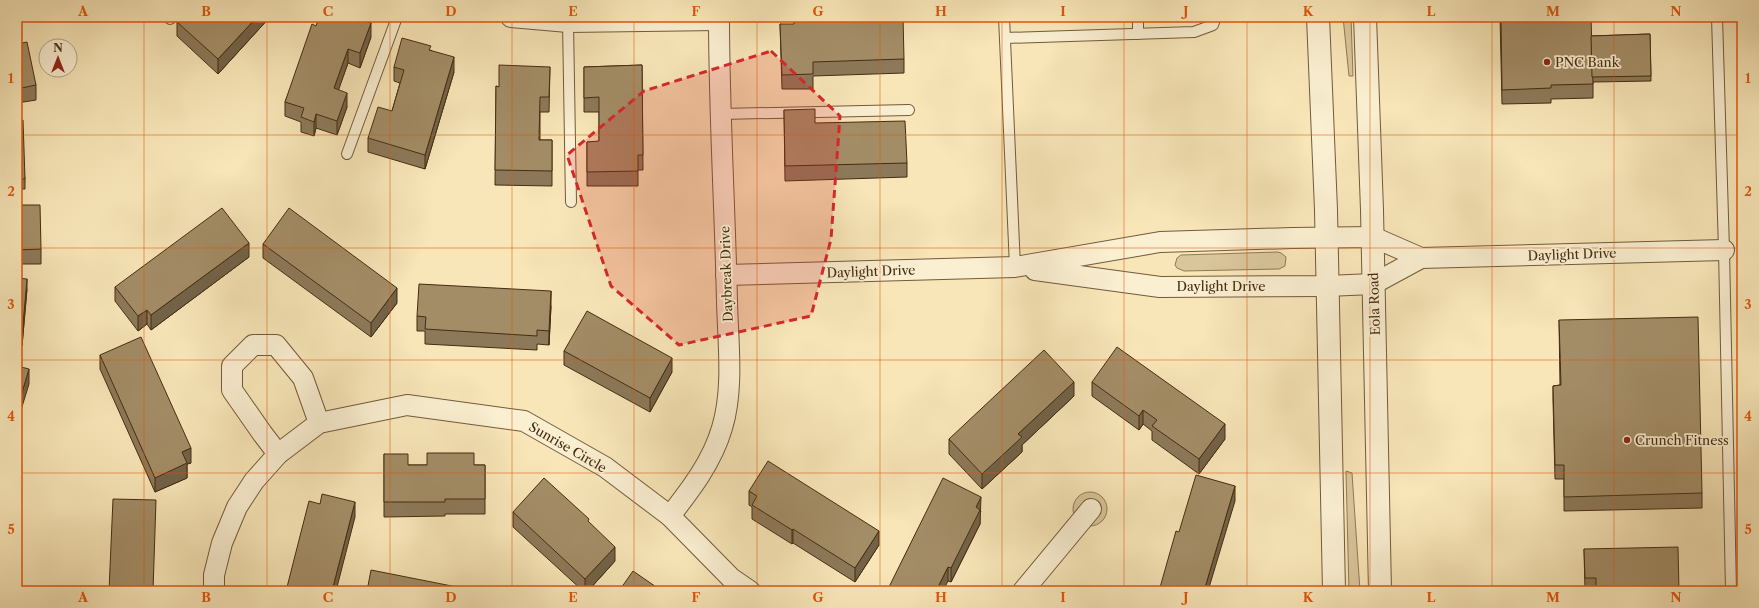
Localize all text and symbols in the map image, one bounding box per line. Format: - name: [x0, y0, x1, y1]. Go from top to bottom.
- text: A: [77, 3, 89, 19]
- text: B: [201, 3, 211, 19]
- text: C: [323, 3, 333, 19]
- text: D: [445, 3, 457, 19]
- text: E: [568, 3, 578, 19]
- text: F: [692, 3, 701, 19]
- text: G: [812, 3, 824, 19]
- text: H: [935, 3, 947, 19]
- text: I: [1060, 3, 1066, 19]
- text: J: [1181, 3, 1189, 19]
- text: K: [1303, 3, 1314, 19]
- text: L: [1427, 3, 1436, 19]
- text: M: [1546, 3, 1560, 19]
- text: N: [1670, 3, 1682, 19]
- north arrow: [38, 38, 78, 78]
- text: N: [53, 41, 63, 55]
- place label: PNC Bank: [1555, 54, 1620, 70]
- marker: PNC Bank: [1542, 57, 1552, 67]
- text: 1: [8, 70, 14, 86]
- text: 1: [1745, 70, 1751, 86]
- text: 2: [7, 183, 15, 199]
- text: 2: [1744, 183, 1752, 199]
- street label: Daybreak Drive: [716, 226, 736, 322]
- street label: Daylight Drive: [1527, 244, 1617, 264]
- street label: Daylight Drive: [826, 261, 916, 281]
- street label: Eola Road: [1365, 272, 1383, 336]
- street label: Daylight Drive: [1177, 278, 1265, 294]
- text: 3: [7, 296, 15, 312]
- text: 3: [1744, 296, 1752, 312]
- text: 4: [7, 408, 15, 424]
- text: 4: [1744, 408, 1752, 424]
- street label: Sunrise Circle: [526, 418, 610, 476]
- place label: Crunch Fitness: [1635, 432, 1729, 448]
- marker: Crunch Fitness: [1622, 435, 1632, 445]
- text: 5: [7, 521, 15, 537]
- text: 5: [1744, 521, 1752, 537]
- text: A: [77, 589, 89, 605]
- text: B: [201, 589, 211, 605]
- text: C: [323, 589, 333, 605]
- text: D: [445, 589, 457, 605]
- text: E: [568, 589, 578, 605]
- text: F: [692, 589, 701, 605]
- text: G: [812, 589, 824, 605]
- text: H: [935, 589, 947, 605]
- text: I: [1060, 589, 1066, 605]
- text: J: [1181, 589, 1189, 605]
- text: K: [1303, 589, 1314, 605]
- text: L: [1427, 589, 1436, 605]
- text: M: [1546, 589, 1560, 605]
- text: N: [1670, 589, 1682, 605]

